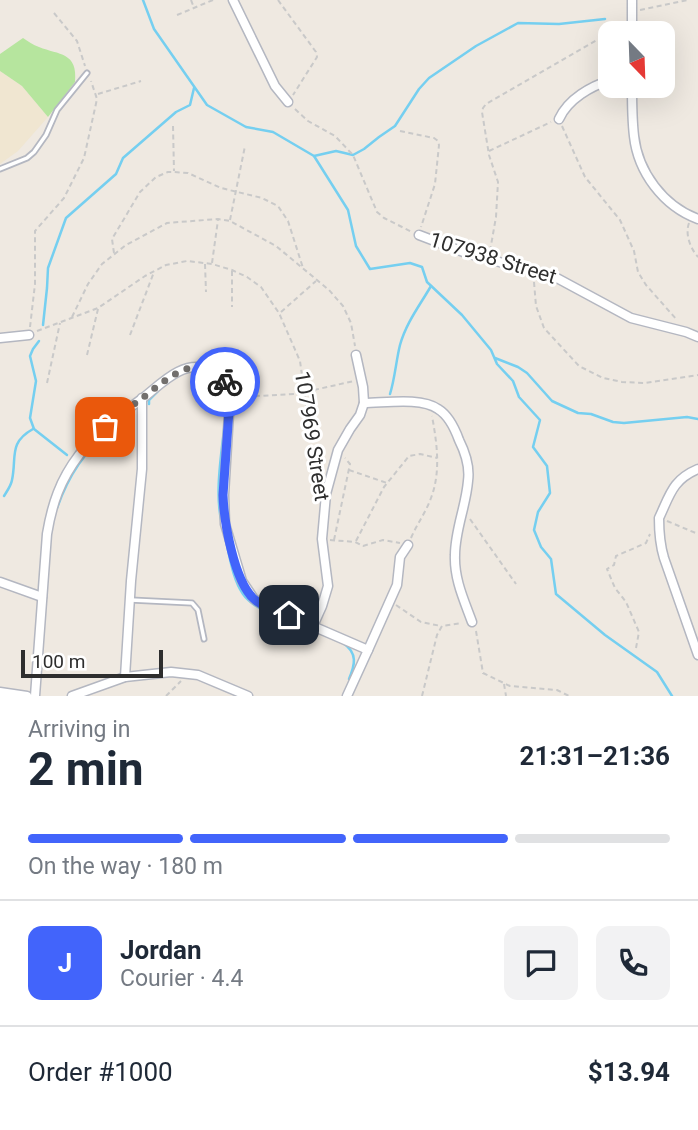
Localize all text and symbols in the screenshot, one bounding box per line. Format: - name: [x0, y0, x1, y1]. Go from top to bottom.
- north arrow: [598, 21, 676, 98]
- map controls: [598, 21, 675, 98]
- street label: 107938 Street: [427, 227, 559, 289]
- courier: [190, 347, 260, 417]
- icon: bike: [206, 363, 244, 401]
- street label: 107969 Street: [290, 369, 334, 503]
- pin: [75, 397, 135, 457]
- icon: bag: [86, 408, 124, 446]
- pin: [259, 585, 319, 645]
- icon: home: [270, 596, 308, 634]
- scale bar: [21, 647, 163, 679]
- text: 100 m: [32, 650, 85, 673]
- text: Arriving in: [28, 716, 131, 743]
- text: 21:31–21:36: [520, 741, 670, 771]
- text: 2 min: [28, 742, 144, 796]
- text: On the way · 180 m: [28, 853, 223, 880]
- button: chat: [504, 926, 578, 1000]
- button: phone: [596, 926, 670, 1000]
- text: Jordan: [120, 935, 202, 965]
- text: J: [58, 948, 72, 978]
- text: Courier · 4.4: [120, 965, 243, 992]
- text: Order #1000: [28, 1057, 173, 1087]
- text: $13.94: [588, 1057, 670, 1087]

